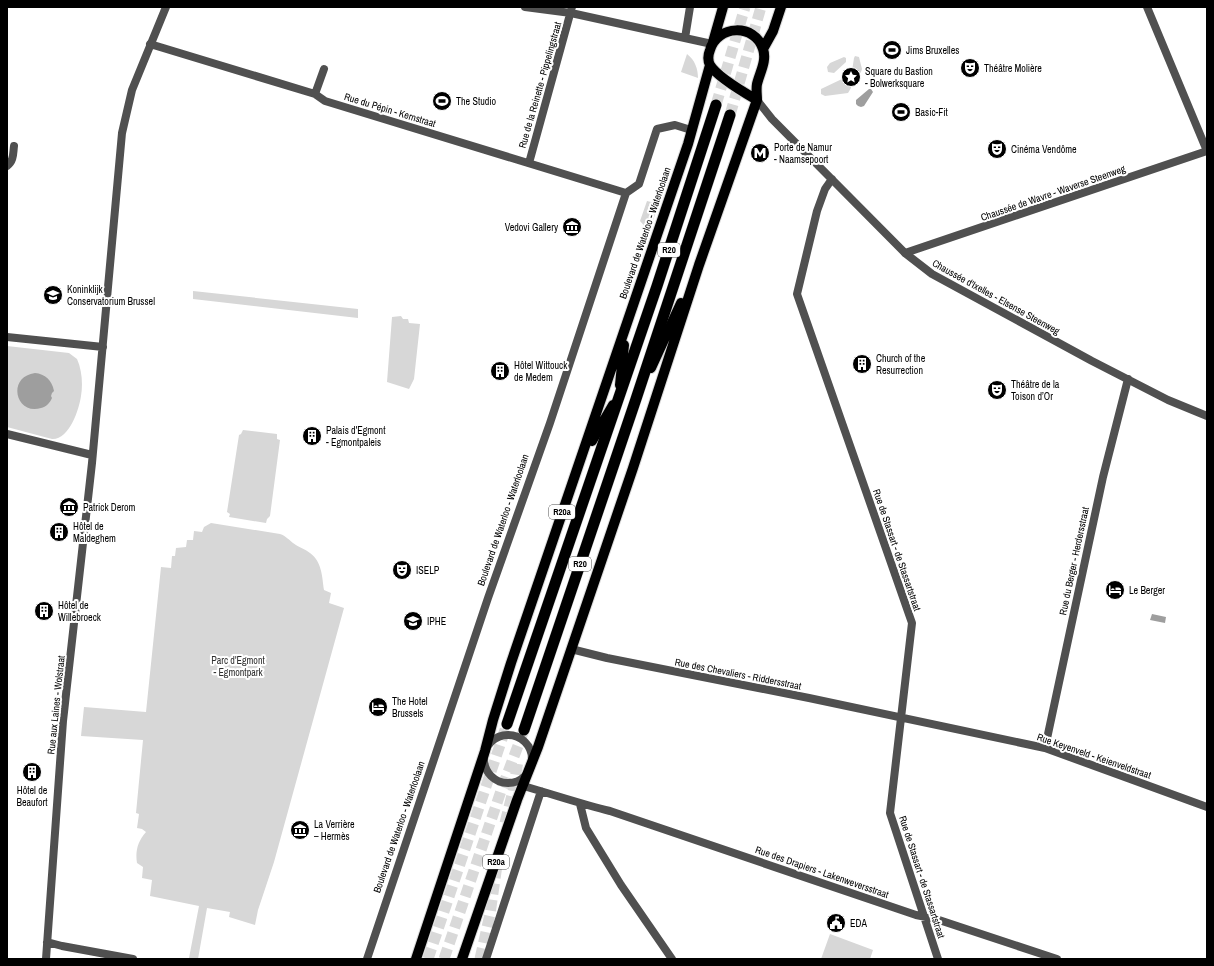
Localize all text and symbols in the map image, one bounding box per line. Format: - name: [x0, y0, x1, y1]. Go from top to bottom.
- street label: Rue de la Reinette - Pippelingstraat: [516, 20, 564, 150]
- sports icon: Jims Bruxelles: [881, 39, 903, 61]
- place label: Jims Bruxelles: [906, 44, 959, 57]
- theatre icon: Théâtre Molière: [959, 57, 981, 79]
- place label: Théâtre Molière: [984, 62, 1042, 75]
- place label: Square du Bastion - Bolwerksquare: [865, 65, 933, 90]
- place icon: Square du Bastion - Bolwerksquare: [840, 66, 862, 88]
- street label: Rue du Pépin - Kernstraat: [343, 90, 438, 130]
- sports icon: The Studio: [431, 90, 453, 112]
- place label: The Studio: [456, 95, 497, 108]
- sports icon: Basic-Fit: [890, 101, 912, 123]
- place label: Basic-Fit: [915, 106, 949, 119]
- theatre icon: Cinéma Vendôme: [986, 138, 1008, 160]
- place label: Porte de Namur - Naamsepoort: [774, 141, 832, 166]
- metro station icon: Porte de Namur - Naamsepoort: [749, 142, 771, 164]
- place label: Cinéma Vendôme: [1011, 143, 1077, 156]
- street label: Chaussée de Wavre - Waverse Steenweg: [979, 162, 1127, 224]
- street label: Boulevard de Waterloo - Waterloolaan: [616, 165, 674, 301]
- museum icon: Vedovi Gallery: [561, 216, 583, 238]
- place label: Vedovi Gallery: [505, 221, 559, 234]
- road number: R20: [658, 243, 680, 257]
- street label: Chaussée d'Ixelles - Elsense Steenweg: [930, 256, 1062, 338]
- place label: Koninklijk Conservatorium Brussel: [67, 283, 155, 308]
- school or university icon: Koninklijk Conservatorium Brussel: [42, 284, 64, 306]
- place label: Church of the Resurrection: [876, 352, 926, 377]
- building icon: Church of the Resurrection: [851, 353, 873, 375]
- place label: Hôtel Wittouck de Medem: [514, 359, 568, 384]
- building icon: Hôtel Wittouck de Medem: [489, 360, 511, 382]
- place label: Théâtre de la Toison d’Or: [1011, 378, 1060, 403]
- theatre icon: Théâtre de la Toison d’Or: [986, 379, 1008, 401]
- place label: Palais d'Egmont - Egmontpaleis: [326, 424, 386, 449]
- building icon: Palais d'Egmont - Egmontpaleis: [301, 425, 323, 447]
- street label: Boulevard de Waterloo - Waterloolaan: [474, 452, 532, 588]
- street label: Rue de Stassart - de Stassartstraat: [870, 487, 924, 613]
- museum icon: Patrick Derom: [58, 496, 80, 518]
- place label: Patrick Derom: [83, 501, 136, 514]
- road number: R20a: [549, 505, 575, 519]
- street label: Rue du Berger - Herdersstraat: [1056, 505, 1092, 616]
- place label: Hôtel de Maldeghem: [73, 520, 116, 545]
- building icon: Hôtel de Maldeghem: [48, 521, 70, 543]
- road number: R20: [569, 557, 591, 571]
- theatre icon: ISELP: [391, 559, 413, 581]
- place label: ISELP: [416, 564, 440, 577]
- hotel icon: Le Berger: [1104, 579, 1126, 601]
- place label: Le Berger: [1129, 584, 1165, 597]
- place label: Hôtel de Willebroeck: [58, 599, 102, 624]
- building icon: Hôtel de Willebroeck: [33, 600, 55, 622]
- school or university icon: IPHE: [402, 610, 424, 632]
- place label: IPHE: [427, 615, 446, 628]
- street label: Rue aux Laines - Wolstraat: [44, 654, 68, 755]
- park label: Parc d'Egmont - Egmontpark: [211, 654, 265, 679]
- street label: Rue des Chevaliers - Riddersstraat: [674, 655, 803, 693]
- place label: The Hotel Brussels: [392, 695, 428, 720]
- hotel icon: The Hotel Brussels: [367, 696, 389, 718]
- street label: Rue Keyenveld - Keienveldstraat: [1035, 730, 1153, 782]
- street label: Boulevard de Waterloo - Waterloolaan: [370, 759, 428, 895]
- building icon: Hôtel de Beaufort: [21, 761, 43, 783]
- place label: Hôtel de Beaufort: [17, 784, 48, 809]
- street label: Rue de Stassart - de Stassartstraat: [896, 814, 948, 941]
- place label: La Verrière – Hermès: [314, 818, 355, 843]
- museum icon: La Verrière – Hermès: [289, 819, 311, 841]
- street label: Rue des Drapiers - Lakenweversstraat: [754, 843, 891, 901]
- road number: R20a: [483, 855, 509, 869]
- public building icon: EDA: [825, 912, 847, 934]
- place label: EDA: [850, 917, 867, 930]

